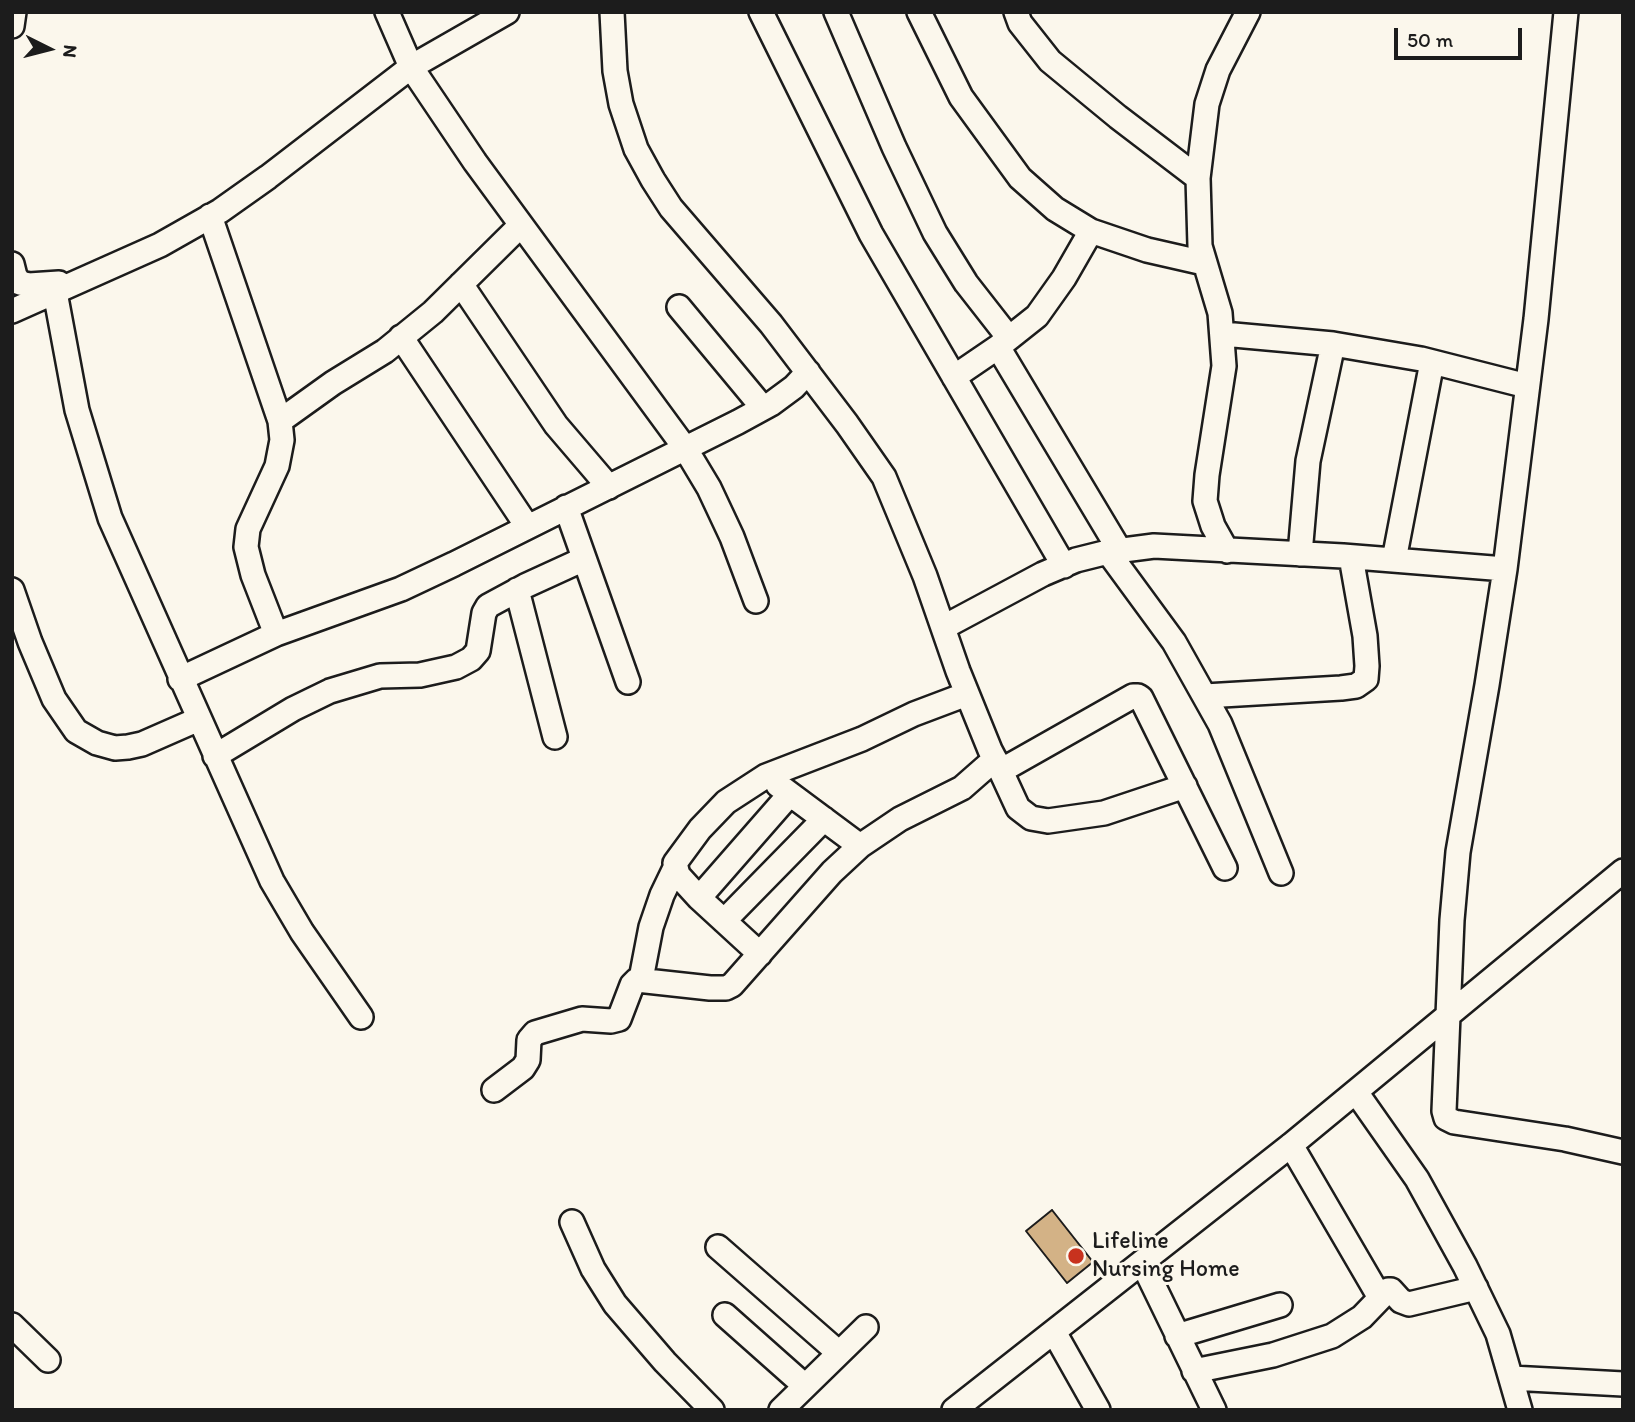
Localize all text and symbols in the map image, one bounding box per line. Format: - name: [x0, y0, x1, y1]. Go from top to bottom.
- north arrow: [14, 14, 84, 84]
- scale bar: [1397, 14, 1525, 58]
- text: 50 m: [1407, 27, 1453, 52]
- text: N: [58, 44, 82, 59]
- place label: Lifeline Nursing Home: [1092, 1228, 1240, 1284]
- marker: Lifeline Nursing Home: [1066, 1246, 1086, 1266]

